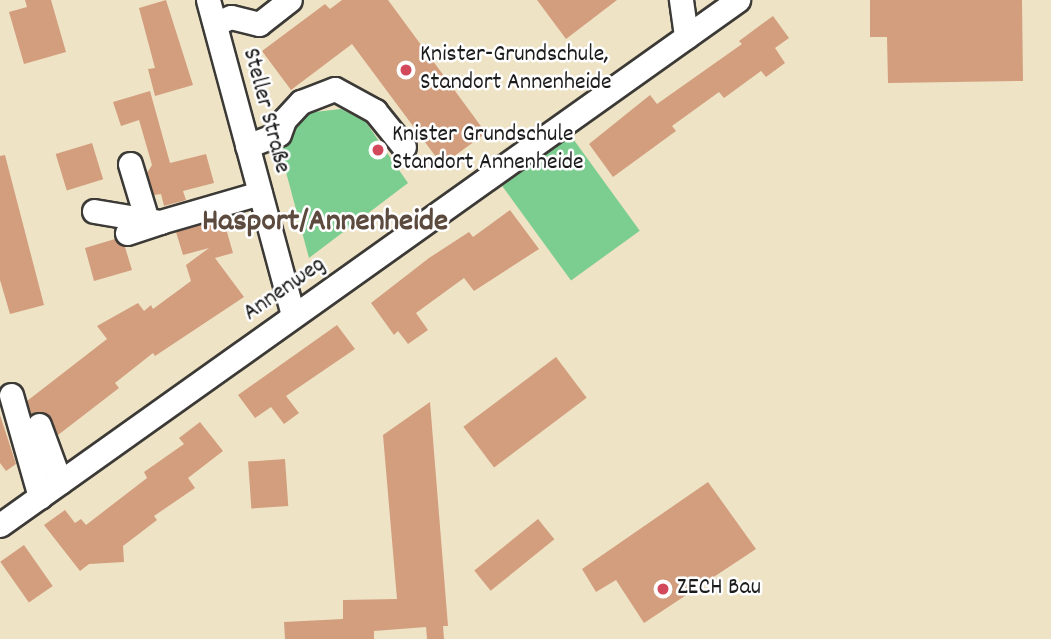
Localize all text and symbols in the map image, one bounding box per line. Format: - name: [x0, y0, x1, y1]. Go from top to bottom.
- place label: Knister-Grundschule, Standort Annenheide: [420, 42, 612, 98]
- street label: Steller Straße: [235, 45, 295, 177]
- marker: Knister-Grundschule, Standort Annenheide: [398, 62, 414, 78]
- place label: Knister Grundschule Standort Annenheide: [392, 122, 584, 178]
- marker: Knister Grundschule Standort Annenheide: [370, 142, 386, 158]
- district label: Hasport/Annenheide: [202, 204, 448, 242]
- street label: Annenweg: [238, 251, 332, 329]
- place label: ZECH Bau: [677, 575, 761, 603]
- marker: ZECH Bau: [655, 581, 671, 597]

